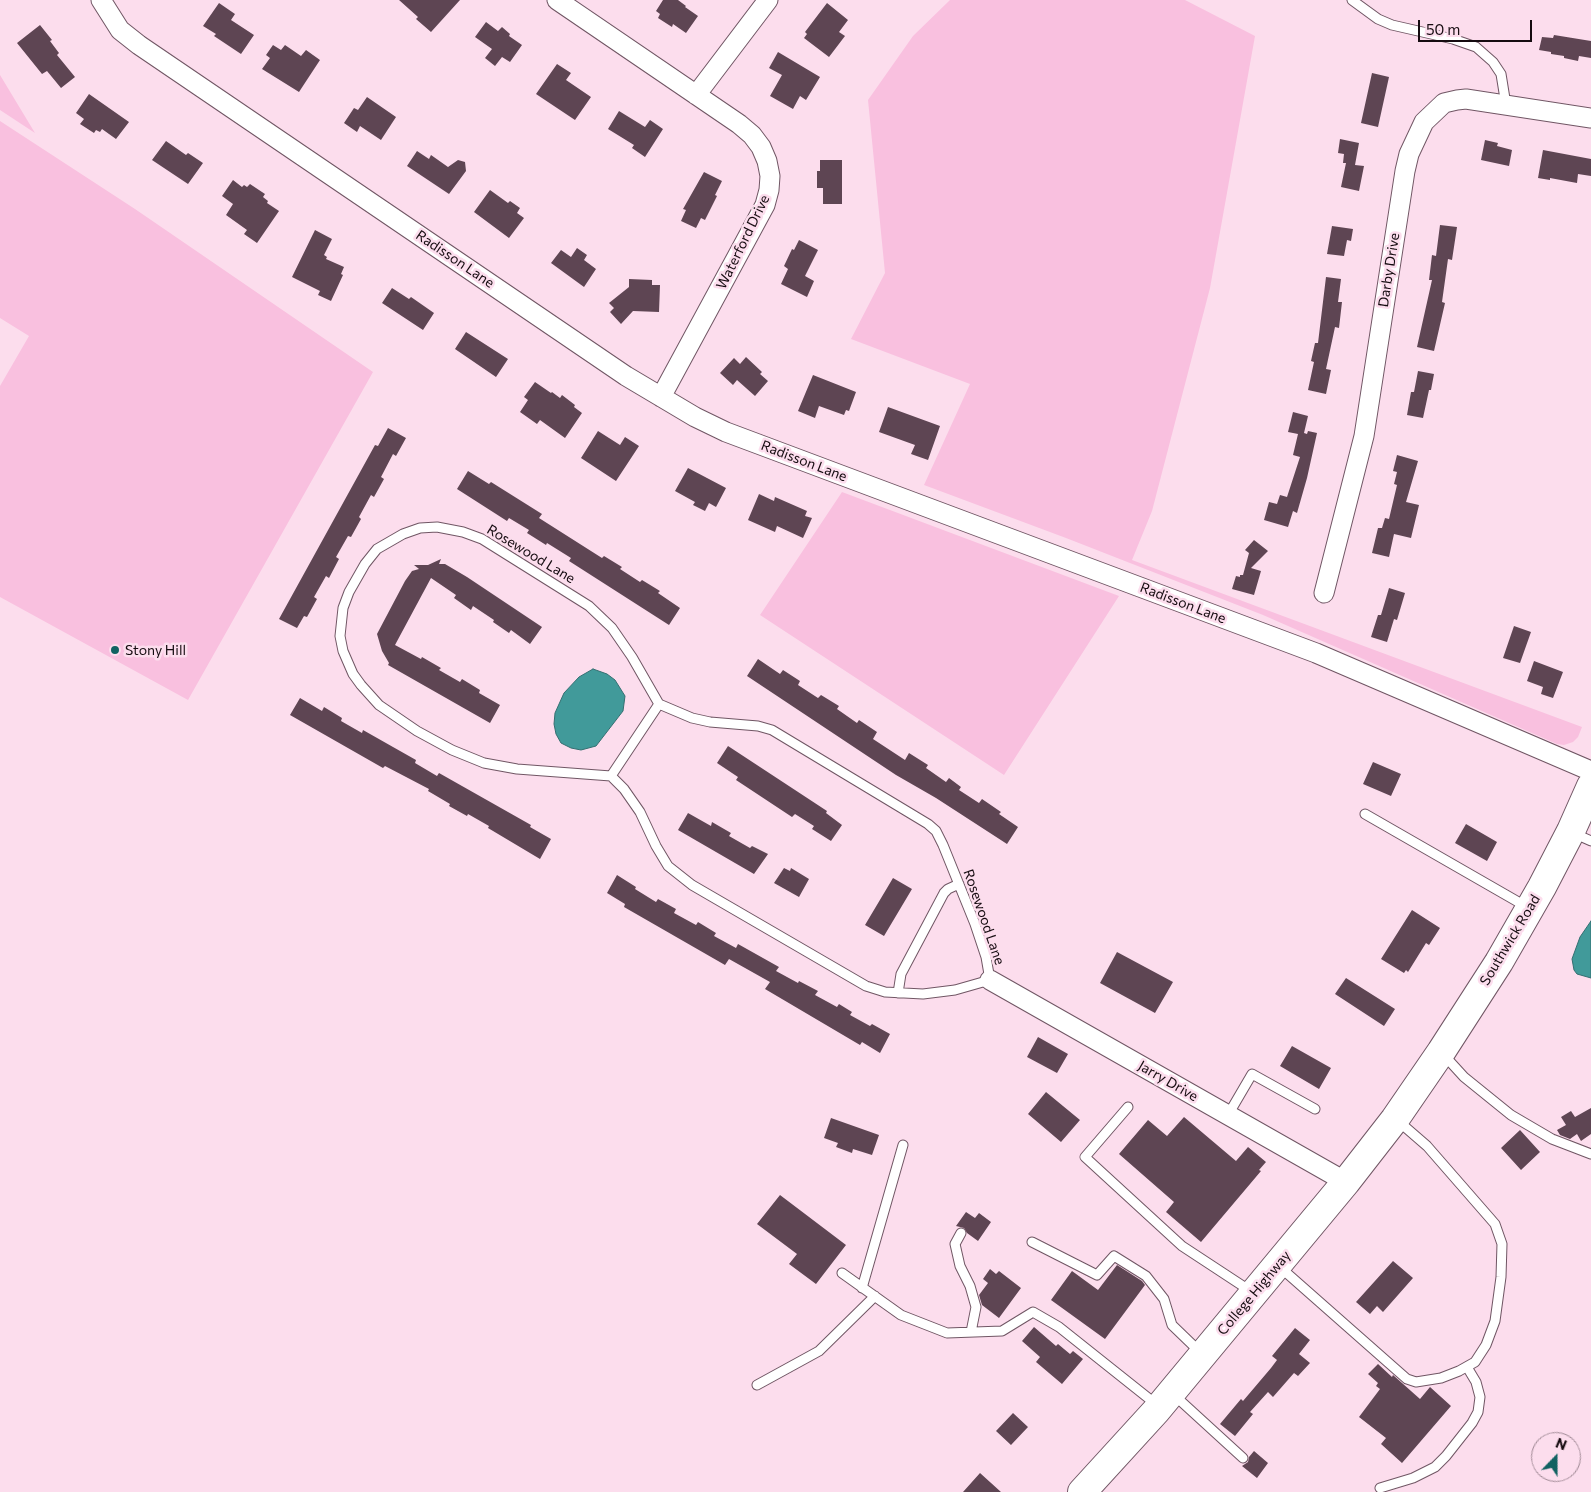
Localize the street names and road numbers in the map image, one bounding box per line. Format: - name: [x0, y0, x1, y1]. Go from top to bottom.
- street label: Waterford Drive: [713, 192, 773, 292]
- street label: Radisson Lane: [413, 227, 497, 291]
- street label: Darby Drive: [1375, 232, 1403, 308]
- street label: Radisson Lane: [759, 437, 849, 485]
- street label: Rosewood Lane: [484, 521, 578, 587]
- street label: Radisson Lane: [1138, 579, 1228, 627]
- street label: Rosewood Lane: [960, 867, 1008, 967]
- street label: Southwick Road: [1476, 892, 1544, 988]
- street label: Jarry Drive: [1135, 1057, 1201, 1105]
- street label: College Highway: [1214, 1247, 1294, 1339]

